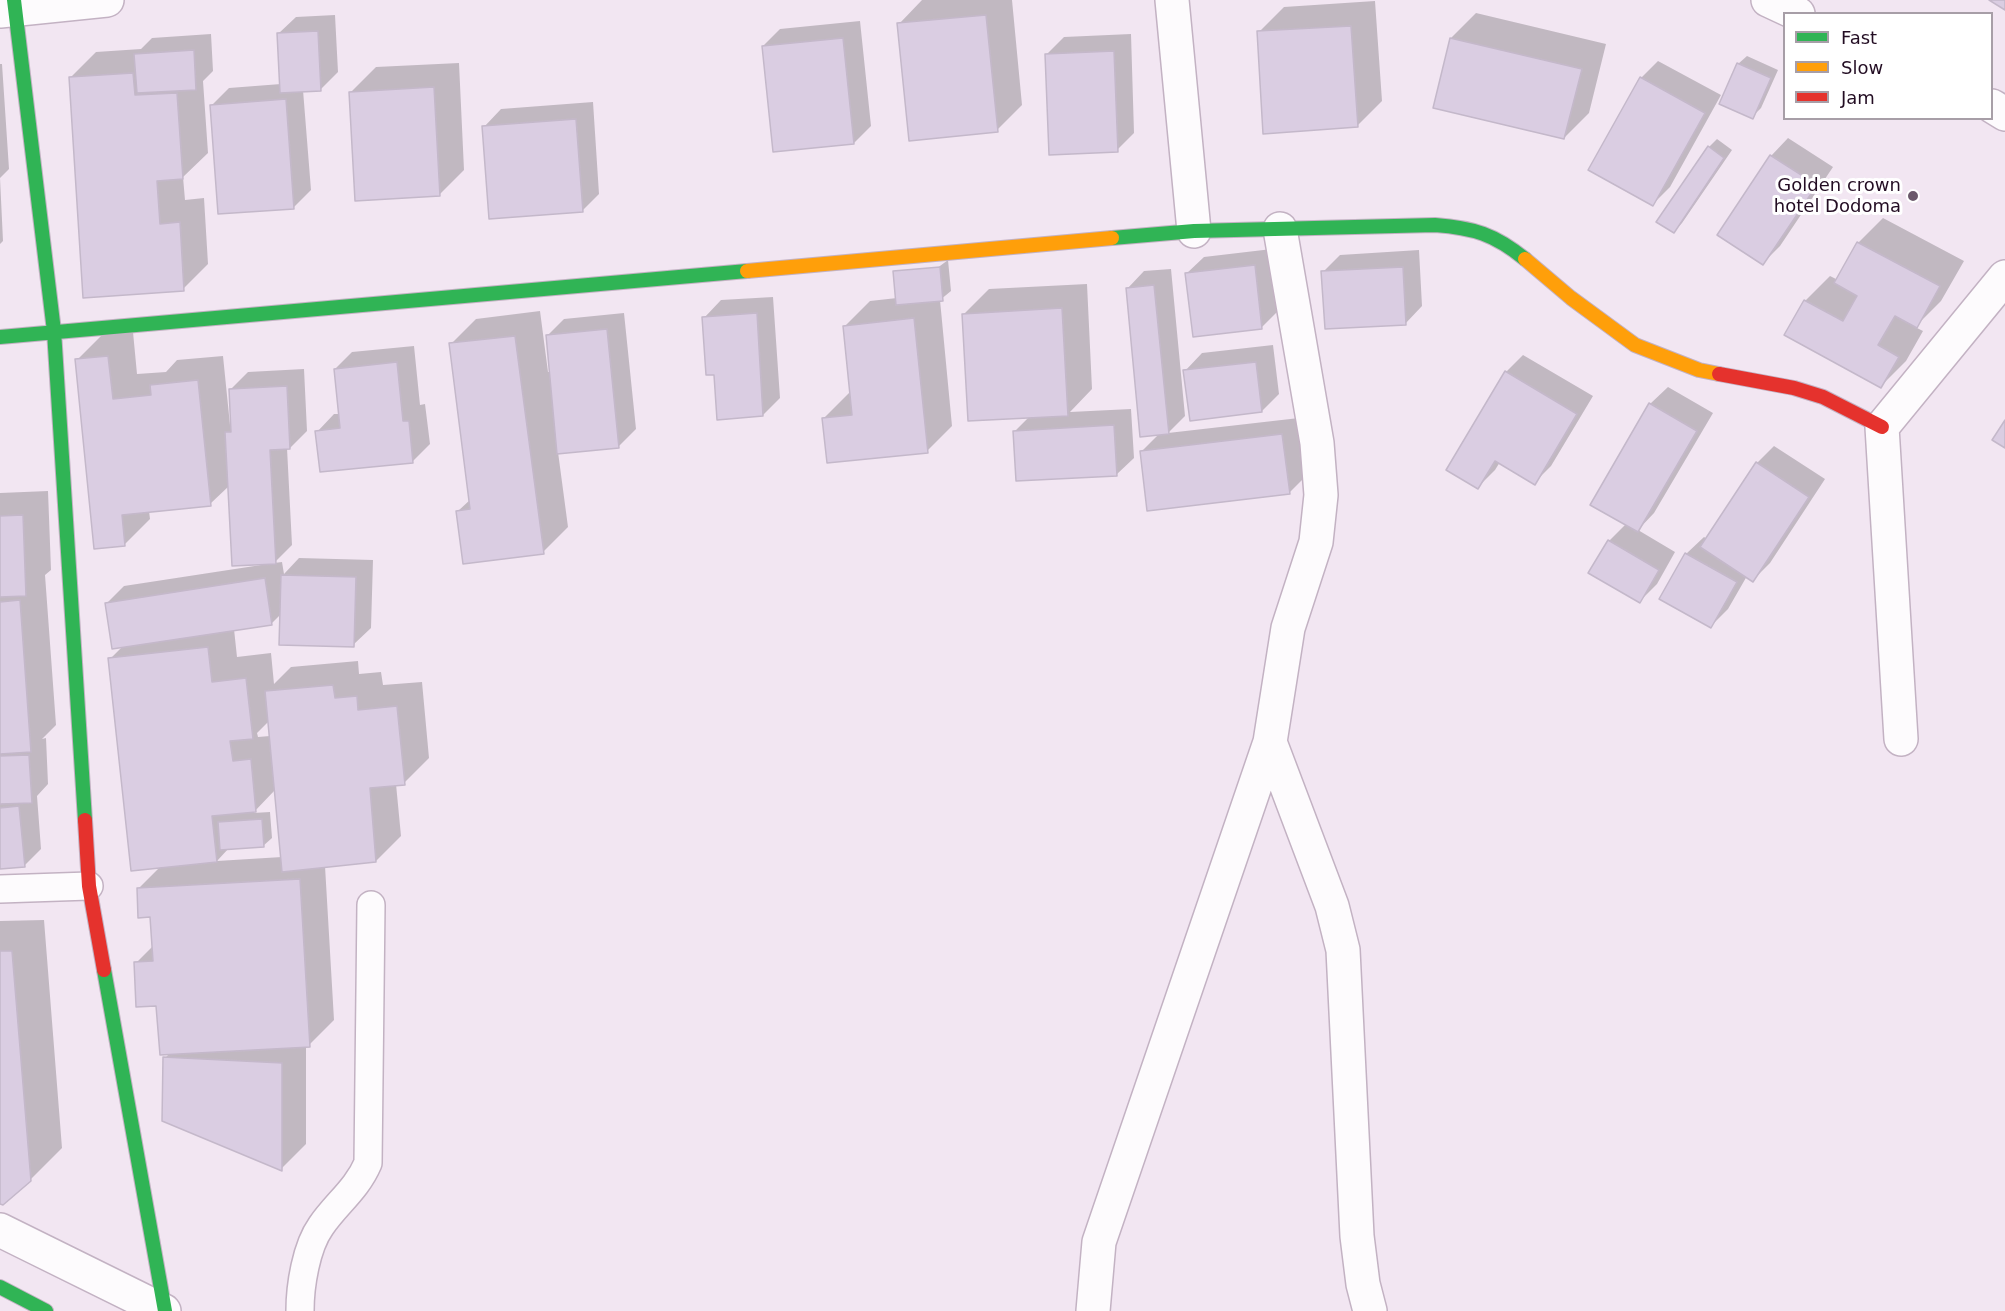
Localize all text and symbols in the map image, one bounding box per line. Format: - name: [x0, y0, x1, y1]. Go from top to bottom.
- legend: [1783, 12, 1993, 120]
- text: Fast: [1841, 27, 1877, 48]
- text: Slow: [1841, 57, 1883, 78]
- text: Jam: [1841, 87, 1875, 108]
- place label: Golden crown hotel Dodoma: [1774, 175, 1901, 218]
- marker: Golden crown hotel Dodoma: [1906, 189, 1920, 203]

